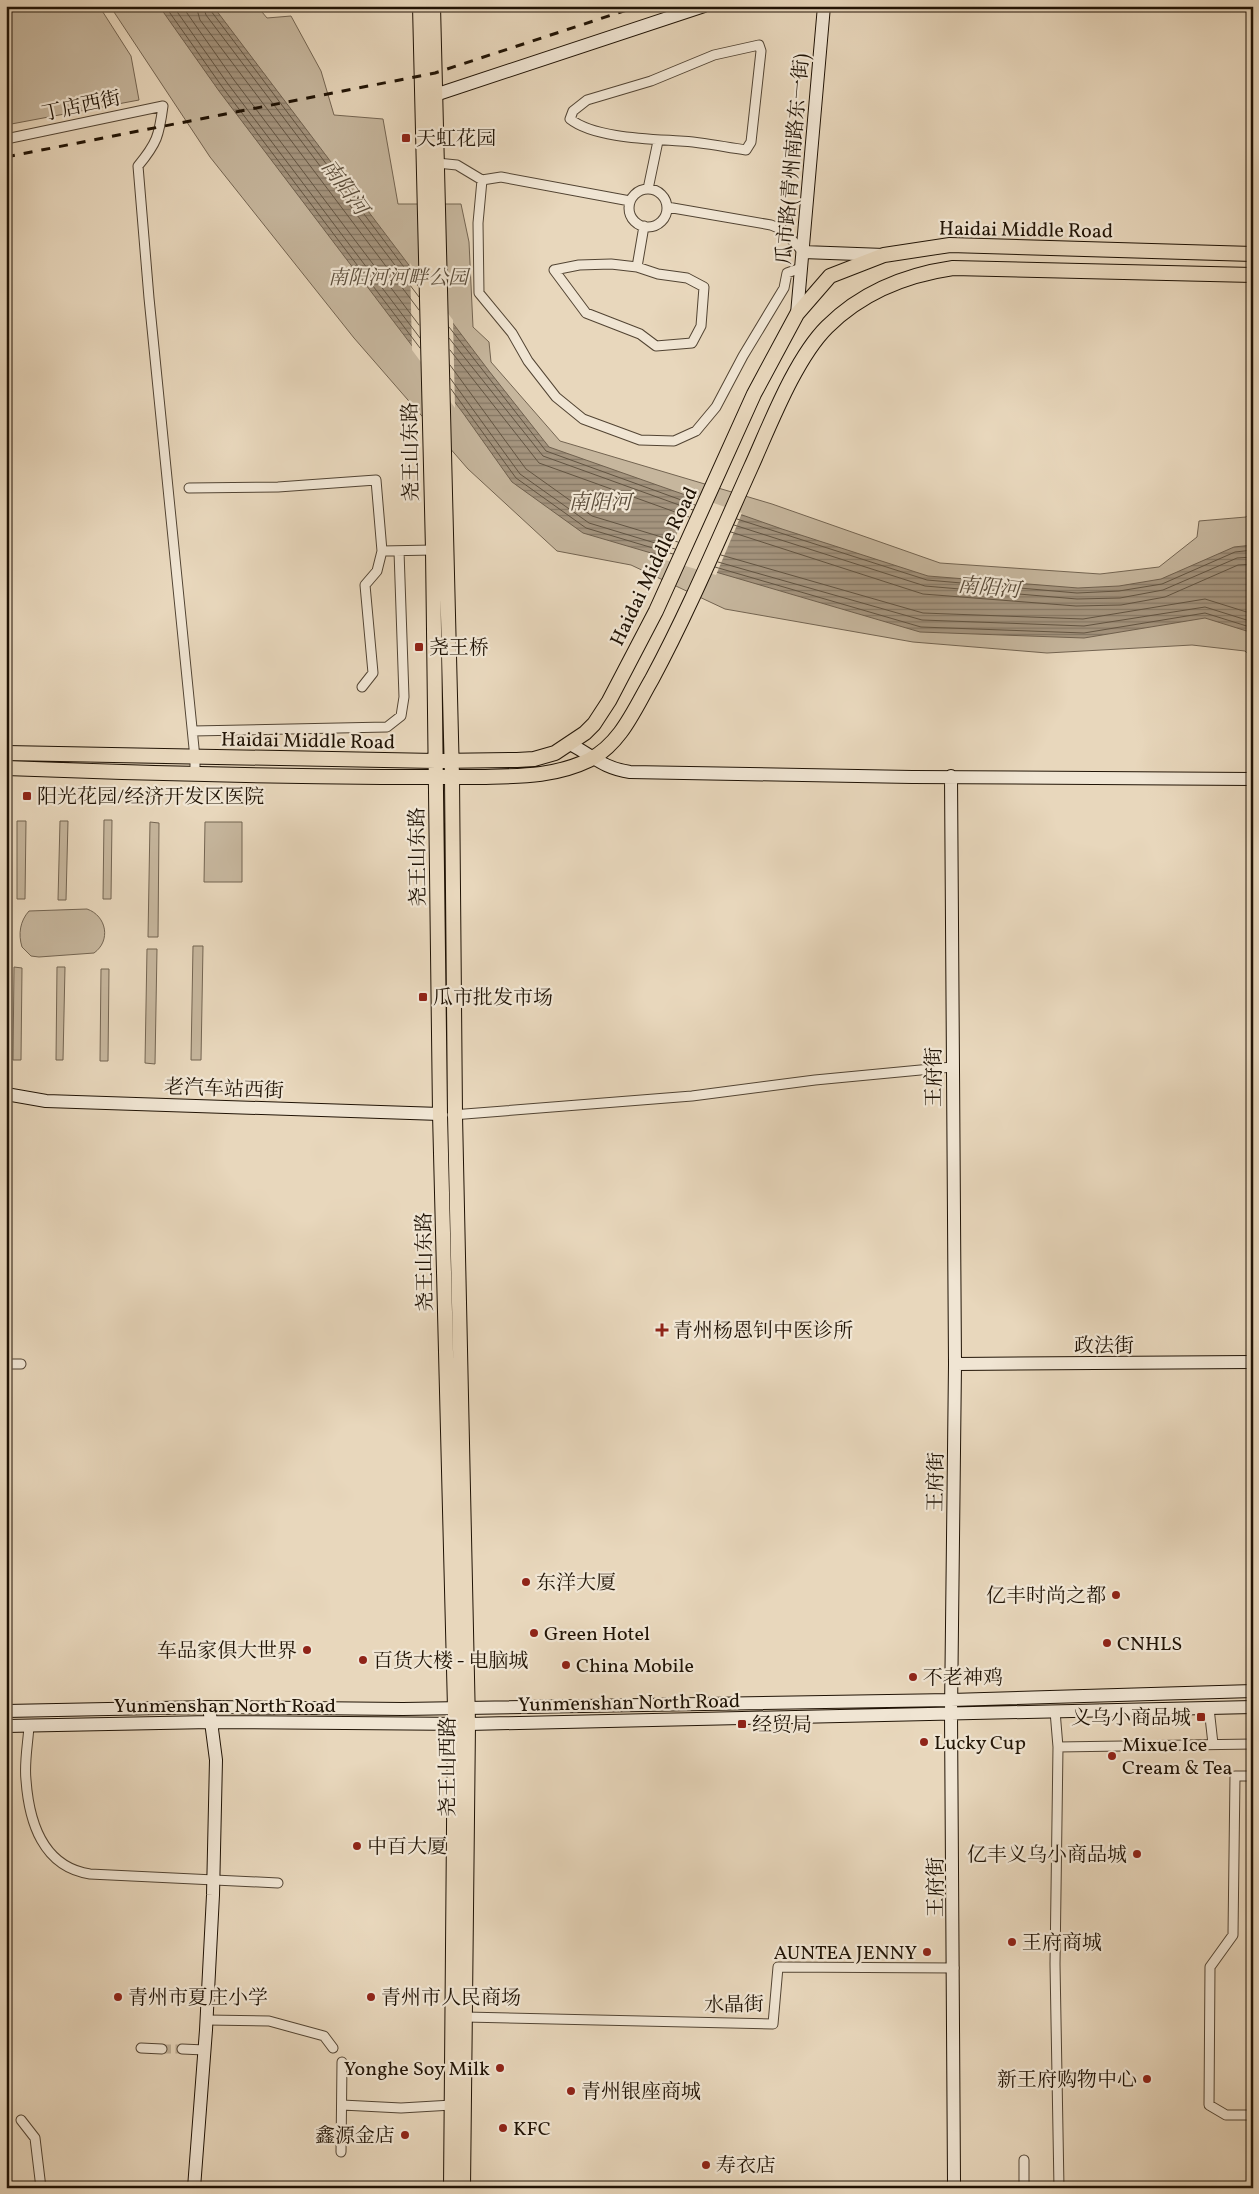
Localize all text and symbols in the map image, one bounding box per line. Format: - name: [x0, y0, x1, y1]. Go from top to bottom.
- street label: 瓜市路(青州南路东一街): [771, 52, 817, 266]
- street label: 丁店西街: [39, 85, 123, 129]
- place label: 天虹花园: [416, 126, 496, 154]
- marker: 天虹花园: [400, 132, 412, 144]
- water label: 南阳河: [314, 154, 376, 225]
- street label: Haidai Middle Road: [939, 215, 1113, 247]
- park label: 南阳河河畔公园: [328, 265, 471, 293]
- street label: 尧王山东路: [397, 402, 427, 502]
- street label: Haidai Middle Road: [604, 482, 706, 651]
- water label: 南阳河: [569, 489, 635, 518]
- water label: 南阳河: [956, 571, 1025, 606]
- place label: 尧王桥: [429, 635, 489, 663]
- marker: 尧王桥: [413, 641, 425, 653]
- street label: Haidai Middle Road: [221, 726, 395, 758]
- place label: 阳光花园/经济开发区医院: [37, 784, 264, 812]
- marker: 阳光花园/经济开发区医院: [21, 790, 33, 802]
- street label: 尧王山东路: [404, 807, 434, 907]
- place label: 瓜市批发市场: [433, 985, 553, 1013]
- marker: 瓜市批发市场: [417, 991, 429, 1003]
- street label: 王府街: [921, 1047, 949, 1107]
- street label: 老汽车站西街: [163, 1074, 284, 1106]
- street label: 尧王山东路: [411, 1212, 441, 1312]
- place label: 青州杨恩钊中医诊所: [673, 1318, 853, 1346]
- marker: 青州杨恩钊中医诊所: [655, 1323, 669, 1337]
- street label: 政法街: [1074, 1333, 1134, 1361]
- street label: 王府街: [922, 1452, 952, 1512]
- place label: 东洋大厦: [536, 1570, 616, 1598]
- marker: 东洋大厦: [520, 1576, 532, 1588]
- place label: 亿丰时尚之都: [986, 1583, 1106, 1611]
- marker: 亿丰时尚之都: [1110, 1589, 1122, 1601]
- place label: Green Hotel: [544, 1621, 650, 1649]
- marker: Green Hotel: [528, 1627, 540, 1639]
- place label: CNHLS: [1117, 1631, 1182, 1659]
- marker: CNHLS: [1101, 1637, 1113, 1649]
- place label: 车品家俱大世界: [157, 1638, 297, 1666]
- marker: 车品家俱大世界: [301, 1644, 313, 1656]
- place label: 百货大楼 - 电脑城: [373, 1648, 529, 1676]
- place label: China Mobile: [576, 1653, 694, 1681]
- marker: 百货大楼 - 电脑城: [357, 1654, 369, 1666]
- marker: China Mobile: [560, 1659, 572, 1671]
- place label: 不老神鸡: [923, 1665, 1003, 1693]
- marker: 不老神鸡: [907, 1671, 919, 1683]
- street label: Yunmenshan North Road: [518, 1688, 740, 1720]
- street label: Yunmenshan North Road: [114, 1693, 336, 1721]
- place label: 义乌小商品城: [1071, 1705, 1191, 1733]
- marker: 义乌小商品城: [1195, 1711, 1207, 1723]
- place label: 经贸局: [752, 1712, 812, 1740]
- street label: 尧王山西路: [435, 1717, 463, 1817]
- marker: 经贸局: [736, 1718, 748, 1730]
- place label: Lucky Cup: [934, 1730, 1026, 1758]
- place label: Mixue Ice Cream & Tea: [1122, 1732, 1233, 1783]
- marker: Lucky Cup: [918, 1736, 930, 1748]
- marker: Mixue Ice Cream & Tea: [1106, 1750, 1118, 1762]
- place label: 中百大厦: [367, 1834, 447, 1862]
- marker: 中百大厦: [351, 1840, 363, 1852]
- place label: 亿丰义乌小商品城: [967, 1842, 1127, 1870]
- marker: 亿丰义乌小商品城: [1131, 1848, 1143, 1860]
- street label: 王府街: [923, 1857, 951, 1917]
- place label: 王府商城: [1022, 1930, 1102, 1958]
- marker: 王府商城: [1006, 1936, 1018, 1948]
- place label: AUNTEA JENNY: [773, 1940, 917, 1968]
- marker: AUNTEA JENNY: [921, 1946, 933, 1958]
- place label: 青州市夏庄小学: [128, 1985, 268, 2013]
- place label: 青州市人民商场: [381, 1985, 521, 2013]
- marker: 青州市夏庄小学: [112, 1991, 124, 2003]
- marker: 青州市人民商场: [365, 1991, 377, 2003]
- street label: 水晶街: [704, 1991, 764, 2021]
- place label: Yonghe Soy Milk: [344, 2056, 490, 2084]
- marker: Yonghe Soy Milk: [494, 2062, 506, 2074]
- place label: 新王府购物中心: [997, 2067, 1137, 2095]
- marker: 新王府购物中心: [1141, 2073, 1153, 2085]
- place label: 青州银座商城: [581, 2079, 701, 2107]
- marker: 青州银座商城: [565, 2085, 577, 2097]
- place label: KFC: [513, 2116, 551, 2144]
- marker: KFC: [497, 2122, 509, 2134]
- place label: 鑫源金店: [315, 2123, 395, 2151]
- marker: 鑫源金店: [399, 2129, 411, 2141]
- place label: 寿衣店: [716, 2153, 776, 2181]
- marker: 寿衣店: [700, 2159, 712, 2171]

